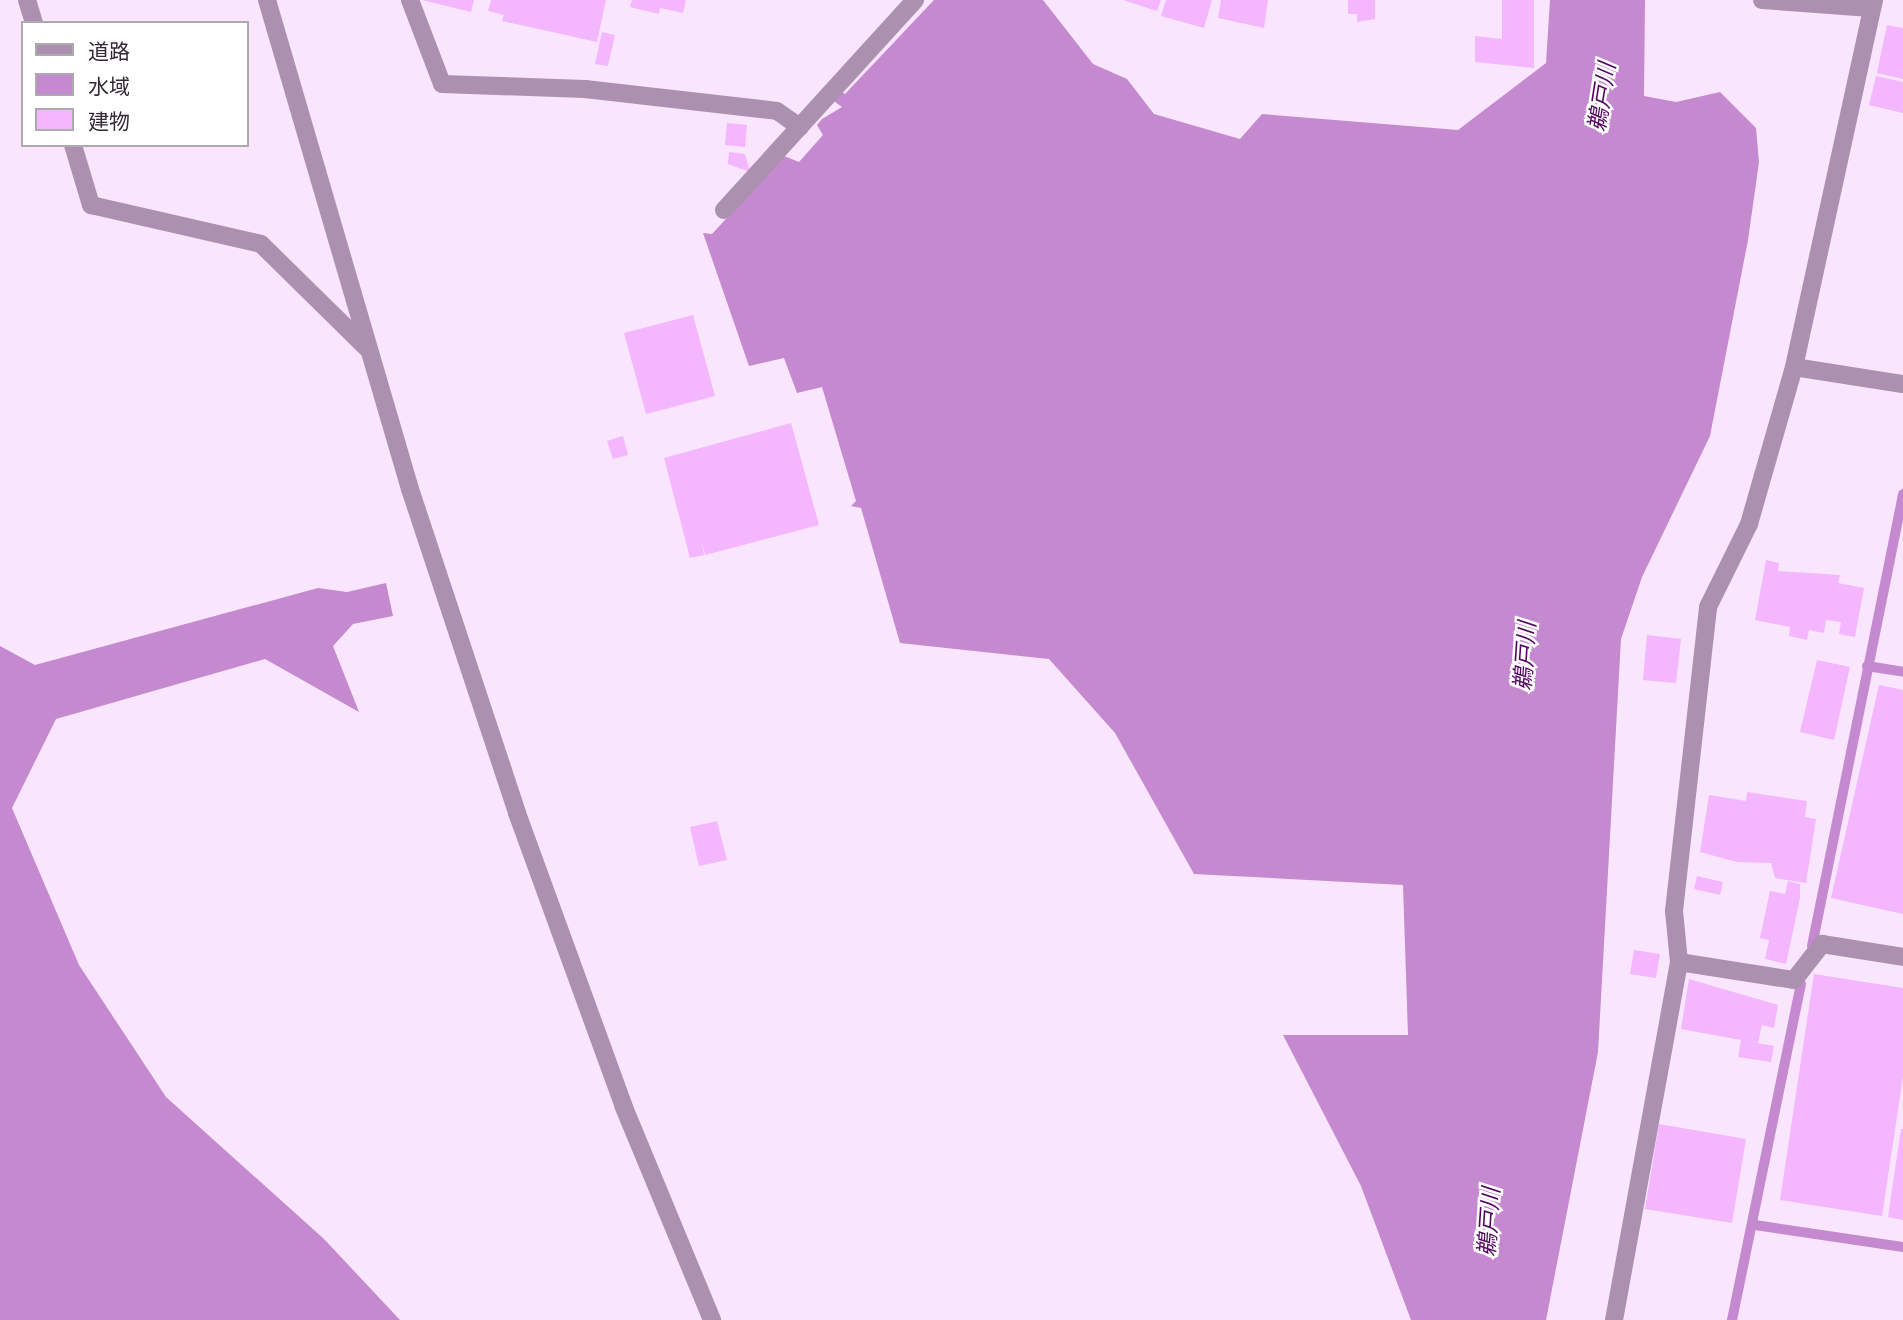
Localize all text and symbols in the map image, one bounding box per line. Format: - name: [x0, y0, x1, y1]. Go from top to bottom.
- legend: [21, 21, 248, 147]
- text: 道路: [88, 40, 130, 64]
- water label: 鵜戸川: [1584, 61, 1622, 133]
- text: 水域: [88, 75, 130, 99]
- text: 建物: [88, 110, 130, 134]
- water label: 鵜戸川: [1510, 621, 1542, 691]
- water label: 鵜戸川: [1474, 1187, 1506, 1257]

